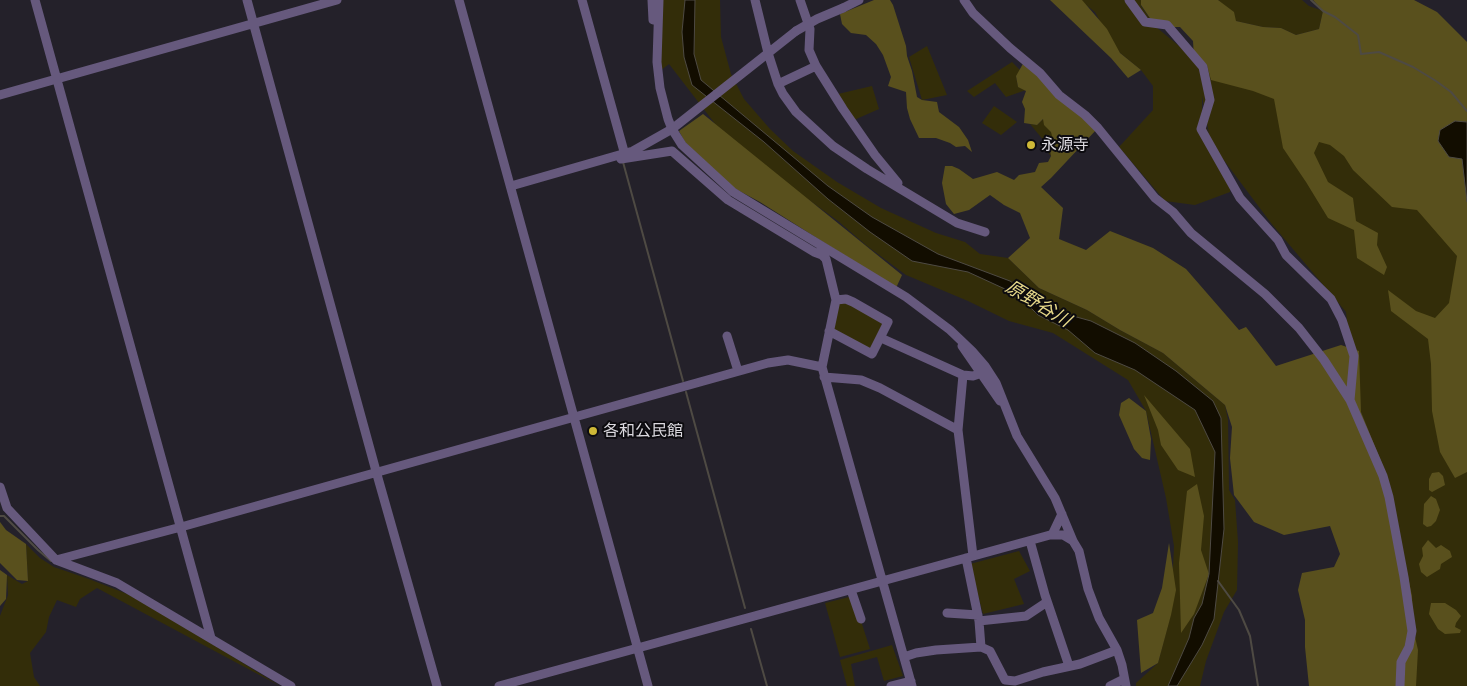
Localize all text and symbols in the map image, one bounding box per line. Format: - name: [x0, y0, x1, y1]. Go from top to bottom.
- place label: 永源寺: [1041, 135, 1089, 155]
- marker: 永源寺: [1025, 139, 1037, 151]
- water label: 原野谷川: [1002, 276, 1074, 332]
- place label: 各和公民館: [603, 421, 683, 441]
- marker: 各和公民館: [587, 425, 599, 437]

